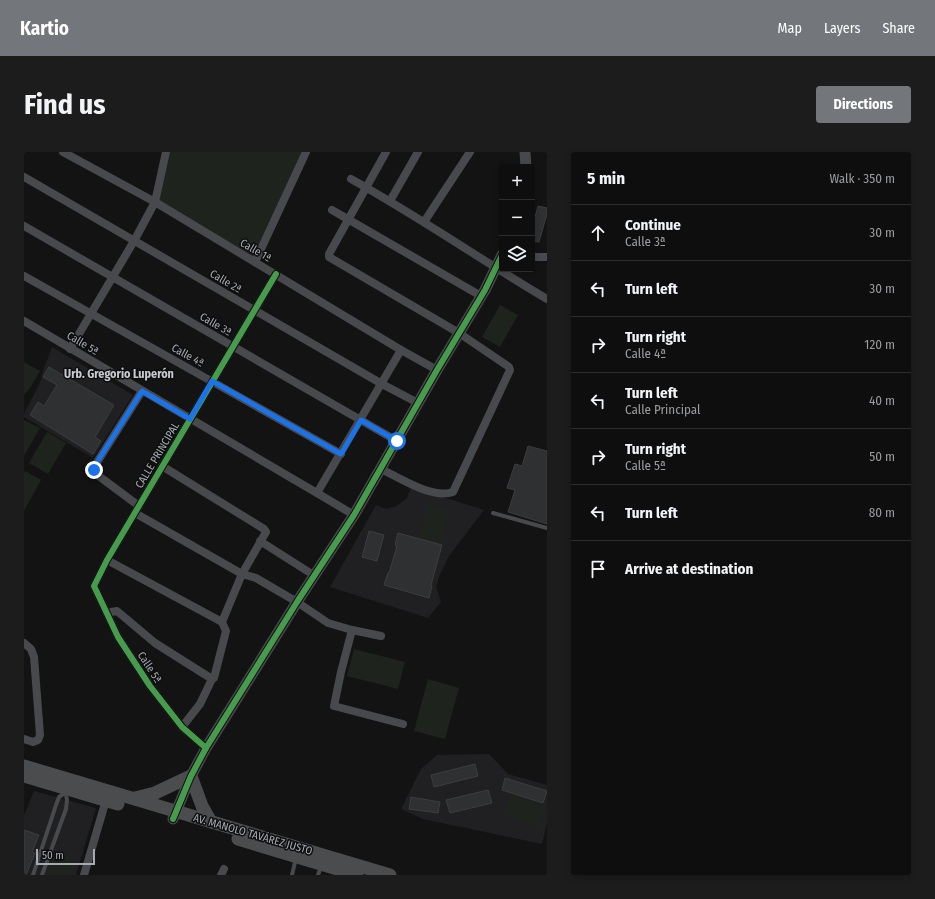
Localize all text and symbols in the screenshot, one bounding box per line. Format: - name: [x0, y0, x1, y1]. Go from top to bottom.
- text: Kartio: [20, 17, 69, 40]
- text: Map: [778, 20, 802, 37]
- text: Layers: [824, 20, 860, 37]
- text: Share: [882, 20, 915, 37]
- button: Directions: [816, 86, 911, 123]
- text: Find us: [24, 88, 106, 121]
- map controls: [499, 164, 535, 272]
- button: +: [499, 164, 535, 200]
- text: 5 min: [587, 168, 625, 189]
- text: Walk · 350 m: [829, 171, 895, 186]
- button: −: [499, 200, 535, 236]
- text: Continue: [625, 216, 681, 234]
- icon: ahead: [587, 222, 609, 244]
- text: 30 m: [869, 225, 895, 240]
- text: Calle 3ª: [625, 234, 666, 249]
- street label: Calle 1ª: [238, 236, 274, 265]
- button: layers: [499, 236, 535, 272]
- street label: Calle 2ª: [208, 267, 244, 296]
- icon: left: [587, 278, 609, 300]
- text: Turn left: [625, 280, 678, 298]
- text: 30 m: [869, 281, 895, 296]
- street label: Calle 3ª: [198, 310, 234, 339]
- text: Turn right: [625, 328, 686, 346]
- street label: Calle 5ª: [65, 329, 101, 358]
- icon: right: [587, 334, 609, 356]
- text: 120 m: [864, 337, 895, 352]
- street label: Calle 4ª: [169, 341, 206, 370]
- text: Calle 4ª: [625, 346, 666, 361]
- district label: Urb. Gregorio Luperón: [64, 367, 174, 381]
- text: Turn left: [625, 384, 678, 402]
- icon: left: [587, 390, 609, 412]
- text: 40 m: [869, 393, 895, 408]
- text: Calle Principal: [625, 402, 701, 417]
- street label: CALLE PRINCIPAL: [133, 420, 182, 490]
- route start: [388, 432, 406, 450]
- text: Turn right: [625, 440, 686, 458]
- icon: right: [587, 446, 609, 468]
- text: 50 m: [869, 449, 895, 464]
- text: Calle 5ª: [625, 458, 666, 473]
- route end: [85, 461, 103, 479]
- icon: left: [587, 502, 609, 524]
- text: Turn left: [625, 504, 678, 522]
- text: 80 m: [869, 505, 895, 520]
- icon: arrive: [587, 558, 609, 580]
- text: Arrive at destination: [625, 560, 753, 578]
- street label: Calle 5ª: [135, 649, 164, 685]
- street label: AV. MANOLO TAVÁREZ JUSTO: [192, 810, 314, 858]
- scale bar: [36, 847, 95, 866]
- text: 50 m: [42, 849, 64, 862]

